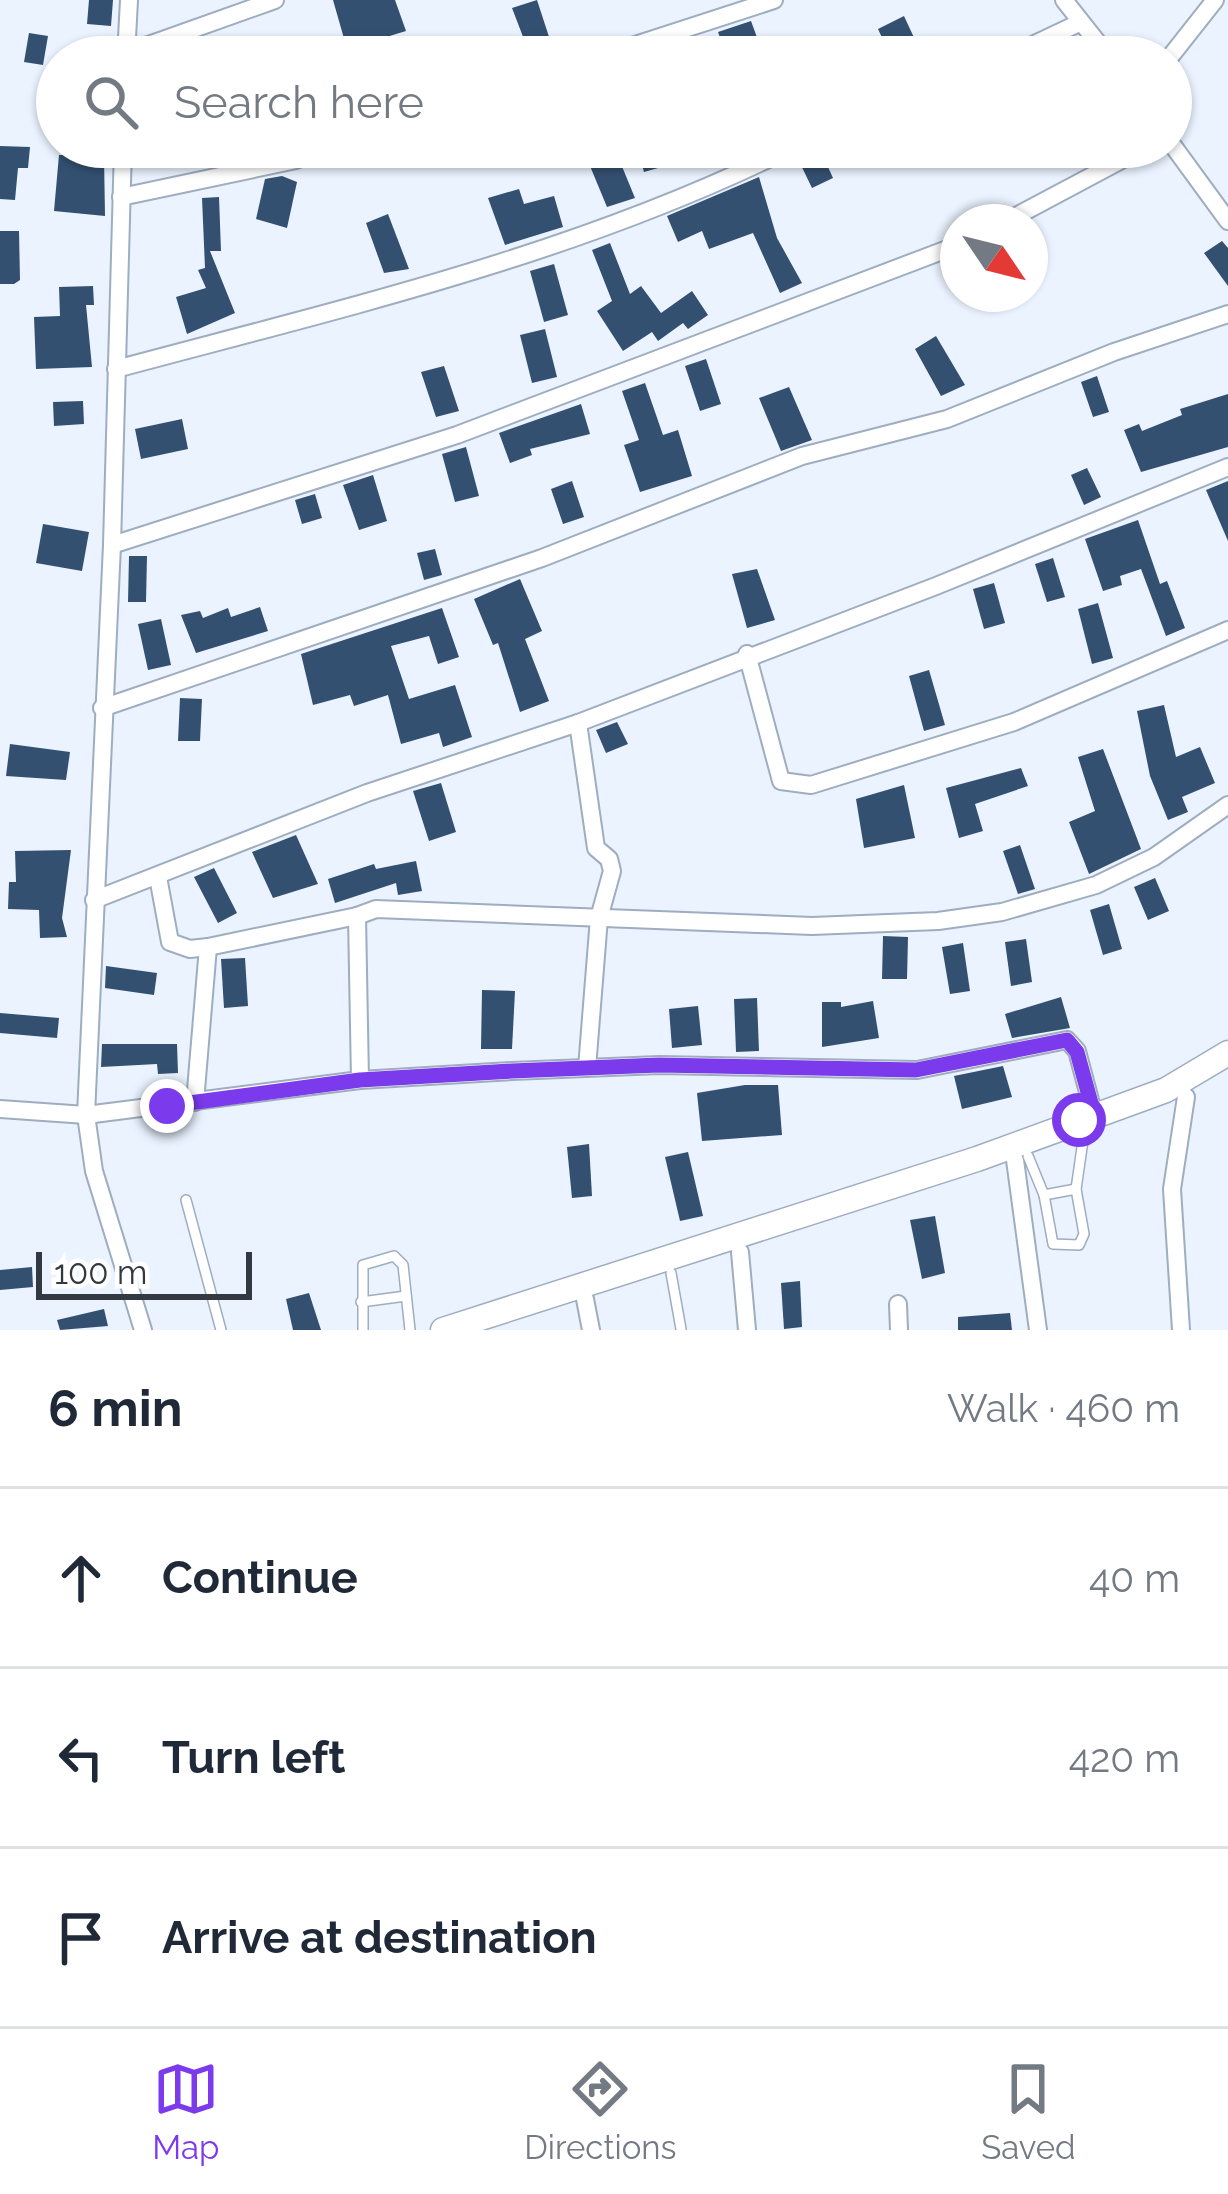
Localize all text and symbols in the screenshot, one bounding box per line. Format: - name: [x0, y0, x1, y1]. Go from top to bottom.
- search box: [36, 36, 1192, 168]
- icon: search: [78, 69, 144, 135]
- text: Search here: [174, 76, 424, 129]
- north arrow: [940, 204, 1048, 312]
- route end: [140, 1079, 194, 1133]
- route start: [1052, 1093, 1106, 1147]
- scale bar: [36, 1246, 252, 1299]
- text: 100 m: [54, 1253, 147, 1292]
- text: 6 min: [48, 1378, 183, 1438]
- text: Walk · 460 m: [947, 1385, 1180, 1431]
- icon: ahead: [48, 1545, 114, 1611]
- text: Continue: [162, 1551, 358, 1604]
- text: 40 m: [1089, 1555, 1180, 1601]
- icon: left: [48, 1725, 114, 1791]
- text: Turn left: [162, 1731, 345, 1784]
- text: 420 m: [1069, 1735, 1180, 1781]
- icon: arrive: [48, 1905, 114, 1971]
- text: Arrive at destination: [162, 1911, 597, 1964]
- tab: Map: [152, 2056, 219, 2167]
- tab: Directions: [524, 2056, 677, 2167]
- tab: Saved: [981, 2056, 1076, 2167]

